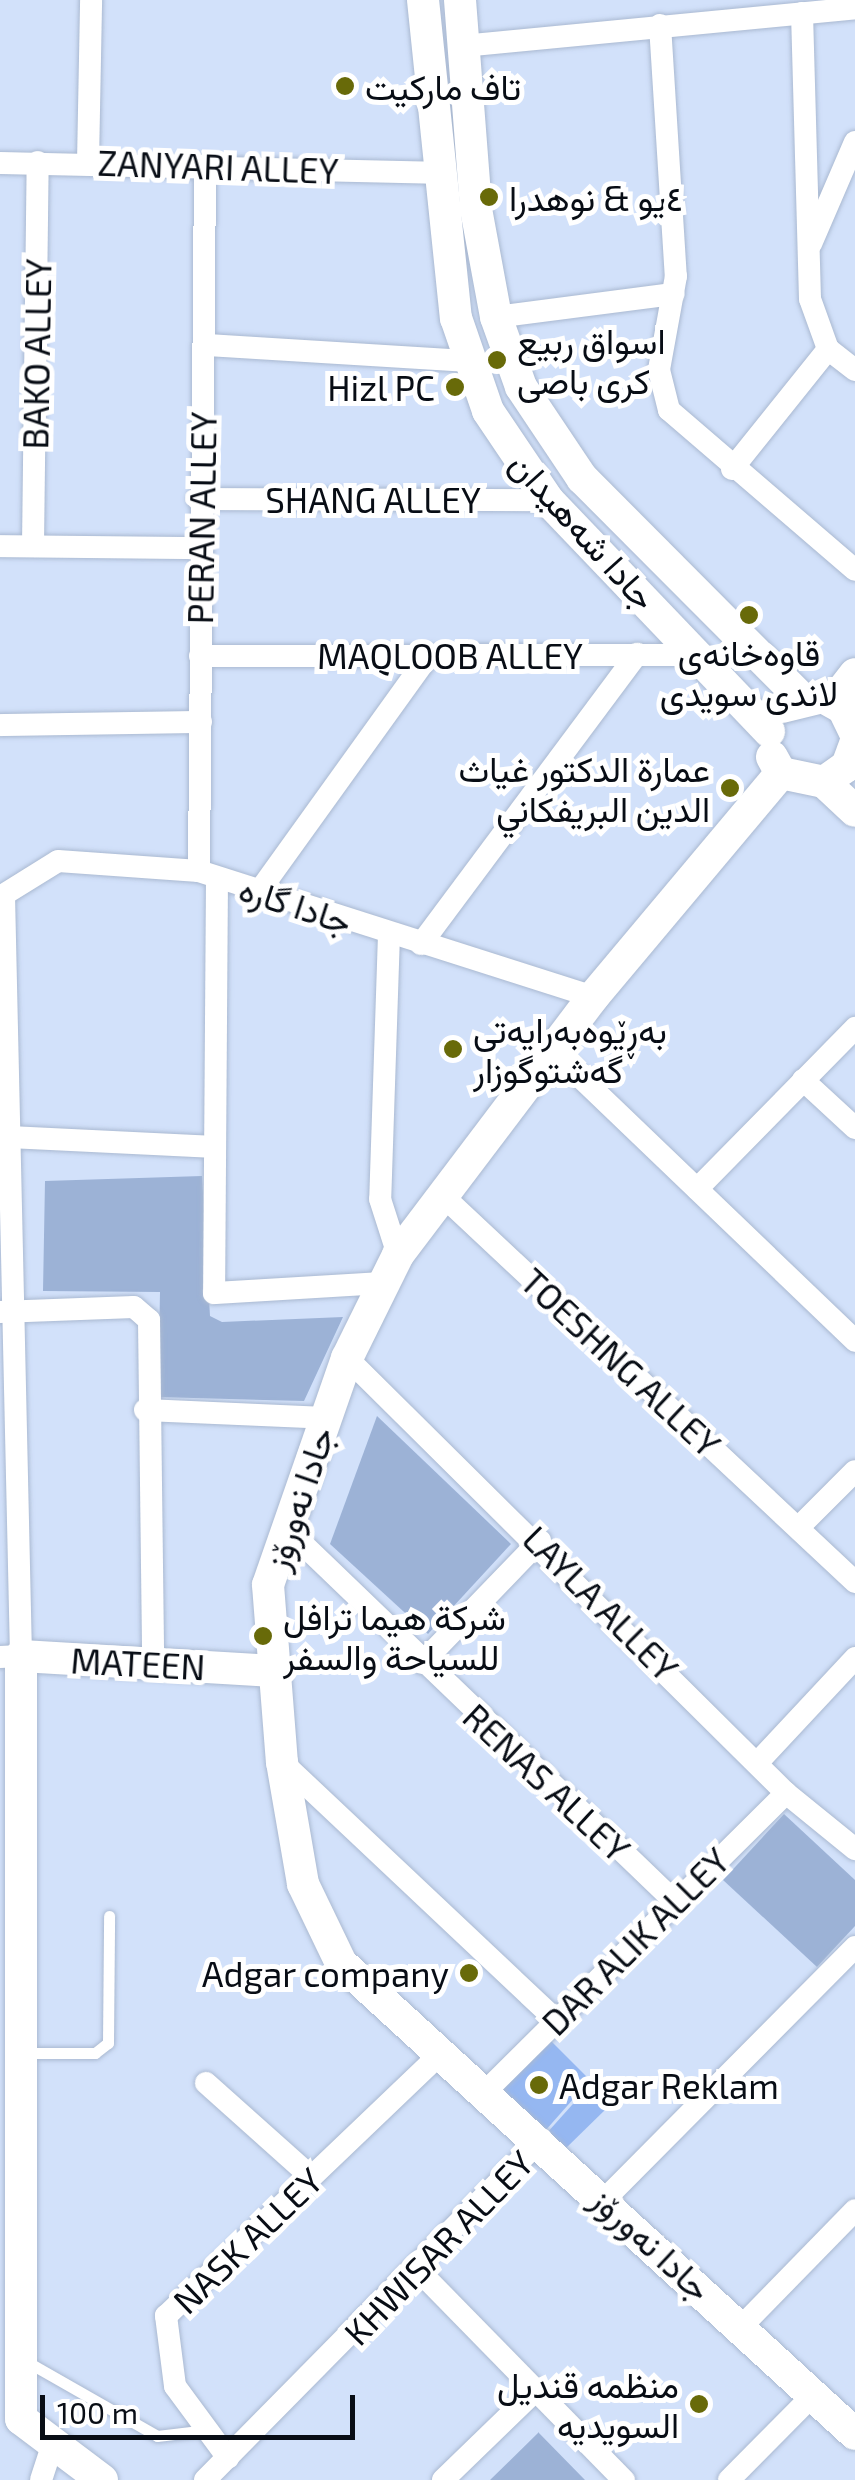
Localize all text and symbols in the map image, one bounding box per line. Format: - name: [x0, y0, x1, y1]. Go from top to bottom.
- place label: تاف ماركيت: [365, 65, 521, 107]
- marker: تاف ماركيت: [334, 75, 356, 97]
- street label: ZANYARI ALLEY: [96, 141, 340, 191]
- place label: ٤يو & نوهدرا: [509, 176, 682, 218]
- marker: ٤يو & نوهدرا: [478, 186, 500, 208]
- street label: BAKO ALLEY: [13, 258, 59, 450]
- place label: اسواق ربيع كرى باصى: [517, 319, 666, 401]
- marker: اسواق ربيع كرى باصى: [486, 349, 508, 371]
- place label: Hizl PC: [326, 366, 435, 408]
- marker: Hizl PC: [444, 376, 466, 398]
- street label: PERAN ALLEY: [178, 411, 224, 625]
- street label: جادا شەهیدان: [502, 442, 666, 618]
- street label: SHANG ALLEY: [265, 478, 481, 520]
- marker: قاوەخانەی لاندی سویدی: [738, 604, 760, 626]
- place label: قاوەخانەی لاندی سویدی: [660, 631, 838, 713]
- street label: MAQLOOB ALLEY: [317, 634, 583, 676]
- place label: عمارة الدكتور غياث الدين البريفكاني: [459, 747, 710, 829]
- marker: عمارة الدكتور غياث الدين البريفكاني: [719, 777, 741, 799]
- street label: جادا گارە: [235, 866, 357, 942]
- place label: بەڕێوەبەرایەتی گەشتوگوزار: [473, 1008, 667, 1090]
- marker: بەڕێوەبەرایەتی گەشتوگوزار: [442, 1038, 464, 1060]
- street label: TOESHNG ALLEY: [512, 1259, 730, 1465]
- street label: جادا نەورۆز: [254, 1421, 342, 1575]
- street label: LAYLA ALLEY: [515, 1517, 687, 1689]
- place label: شركة هيما ترافل للسياحة والسفر: [283, 1595, 506, 1677]
- marker: شركة هيما ترافل للسياحة والسفر: [252, 1625, 274, 1647]
- street label: MATEEN: [70, 1639, 206, 1687]
- street label: RENAS ALLEY: [455, 1694, 639, 1870]
- street label: DAR ALIK ALLEY: [532, 1838, 738, 2044]
- place label: Adgar company: [201, 1952, 449, 1994]
- marker: Adgar company: [458, 1962, 480, 1984]
- place label: Adgar Reklam: [559, 2064, 780, 2106]
- marker: Adgar Reklam: [528, 2074, 550, 2096]
- street label: KHWISAR ALLEY: [334, 2141, 542, 2353]
- street label: NASK ALLEY: [163, 2158, 331, 2322]
- street label: جادا نەورۆز: [583, 2177, 721, 2309]
- place label: منظمه قنديل السويديه: [497, 2363, 679, 2445]
- scale bar: [45, 2375, 360, 2437]
- marker: منظمه قنديل السويديه: [688, 2393, 710, 2415]
- text: 100 m: [57, 2394, 138, 2430]

